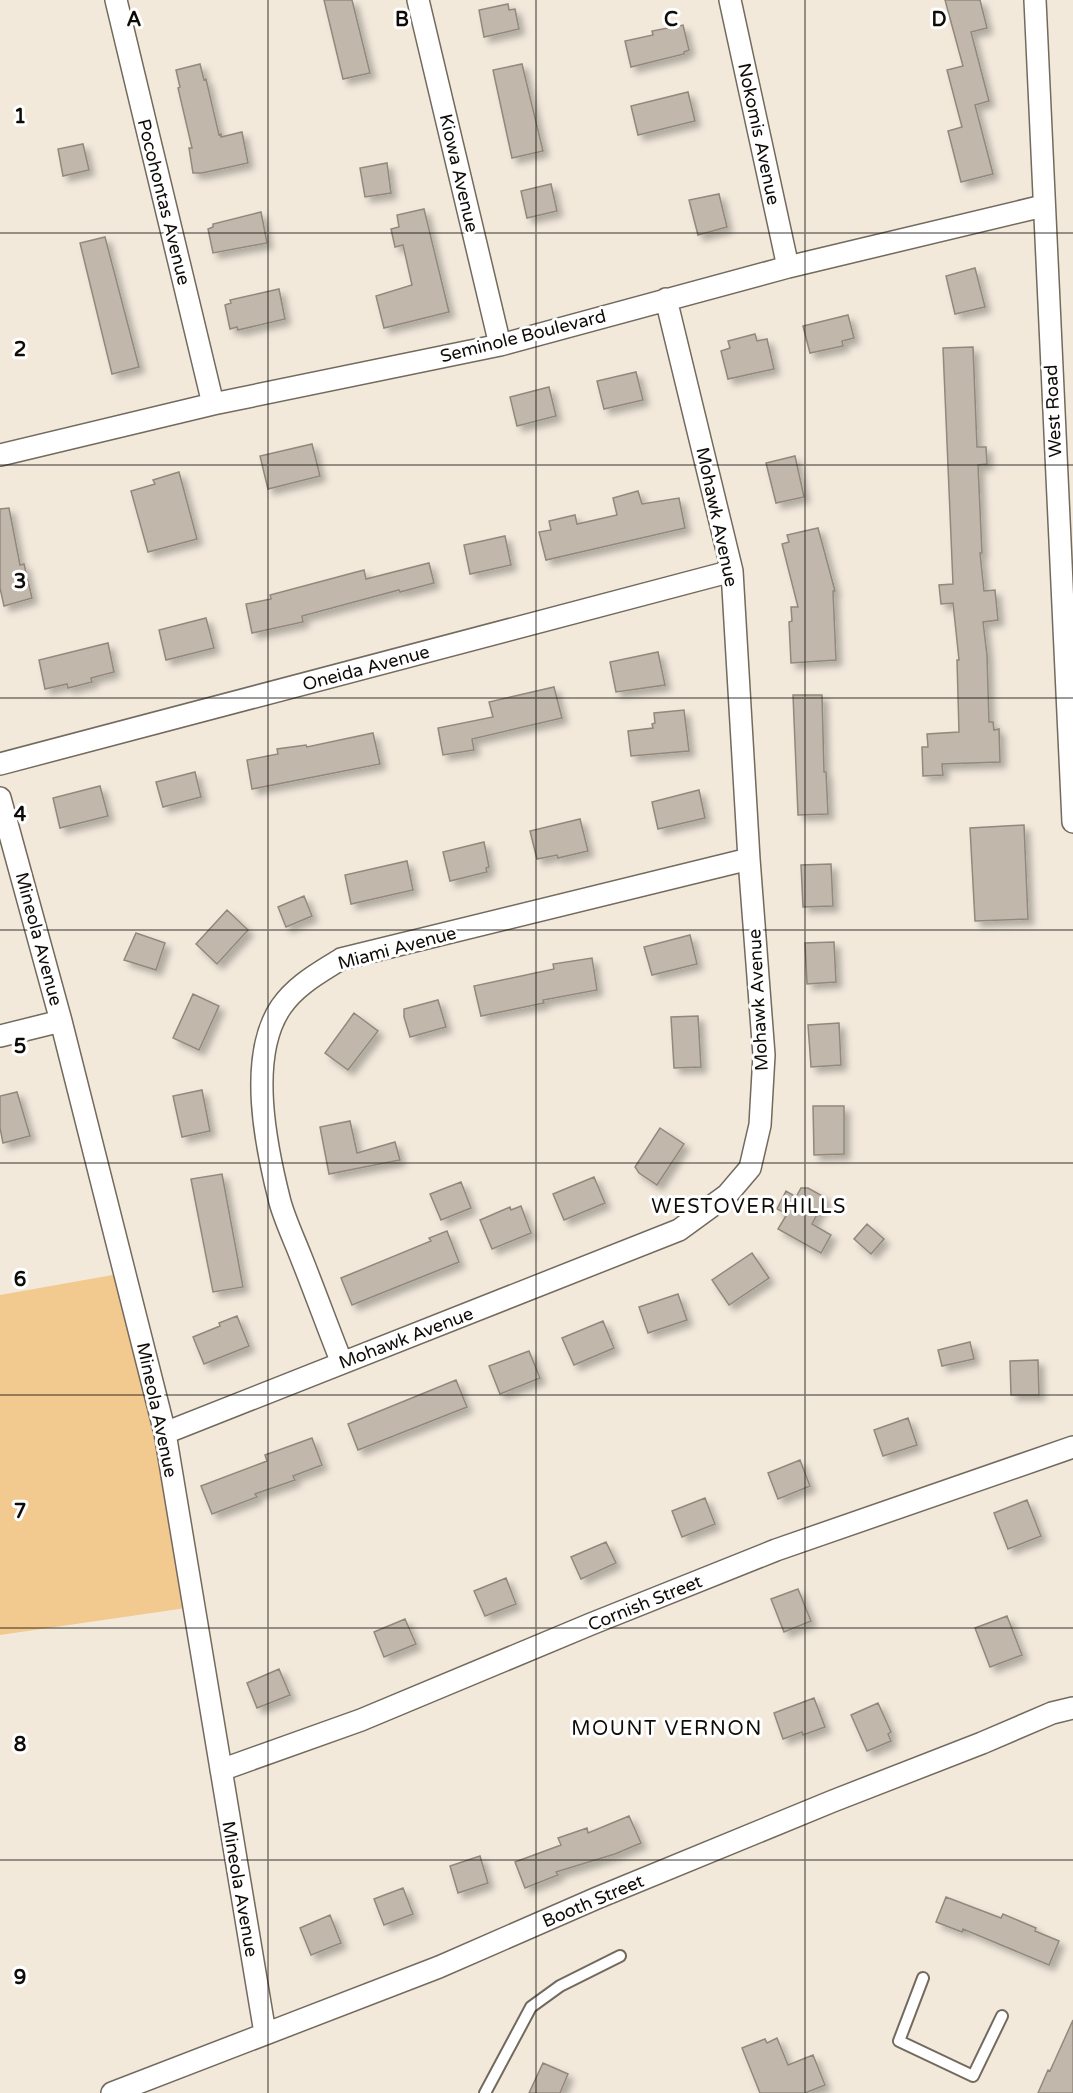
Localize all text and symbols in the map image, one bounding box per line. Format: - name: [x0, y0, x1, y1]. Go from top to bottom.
- text: A: [127, 8, 142, 32]
- text: B: [395, 8, 409, 32]
- text: C: [664, 8, 678, 32]
- text: D: [931, 8, 947, 32]
- street label: Nokomis Avenue: [733, 61, 785, 207]
- text: 1: [14, 105, 26, 129]
- street label: Kiowa Avenue: [435, 112, 483, 234]
- street label: Pocohontas Avenue: [133, 117, 195, 287]
- street label: Seminole Boulevard: [438, 305, 608, 367]
- text: 2: [14, 338, 26, 362]
- street label: West Road: [1040, 364, 1066, 458]
- street label: Mohawk Avenue: [691, 445, 743, 589]
- text: 3: [14, 570, 26, 594]
- street label: Oneida Avenue: [300, 640, 432, 696]
- text: 4: [14, 803, 27, 827]
- street label: Mineola Avenue: [11, 870, 67, 1008]
- street label: Miami Avenue: [335, 922, 459, 974]
- street label: Mohawk Avenue: [743, 928, 773, 1072]
- text: 5: [14, 1035, 26, 1059]
- district label: WESTOVER HILLS: [651, 1195, 847, 1219]
- text: 6: [14, 1268, 26, 1292]
- street label: Mohawk Avenue: [336, 1302, 476, 1374]
- street label: Mineola Avenue: [132, 1340, 182, 1480]
- text: 7: [14, 1500, 26, 1524]
- street label: Cornish Street: [585, 1570, 705, 1636]
- district label: MOUNT VERNON: [571, 1717, 763, 1741]
- text: 8: [14, 1733, 26, 1757]
- street label: Mineola Avenue: [217, 1819, 263, 1959]
- street label: Booth Street: [539, 1870, 647, 1932]
- text: 9: [14, 1966, 26, 1990]

